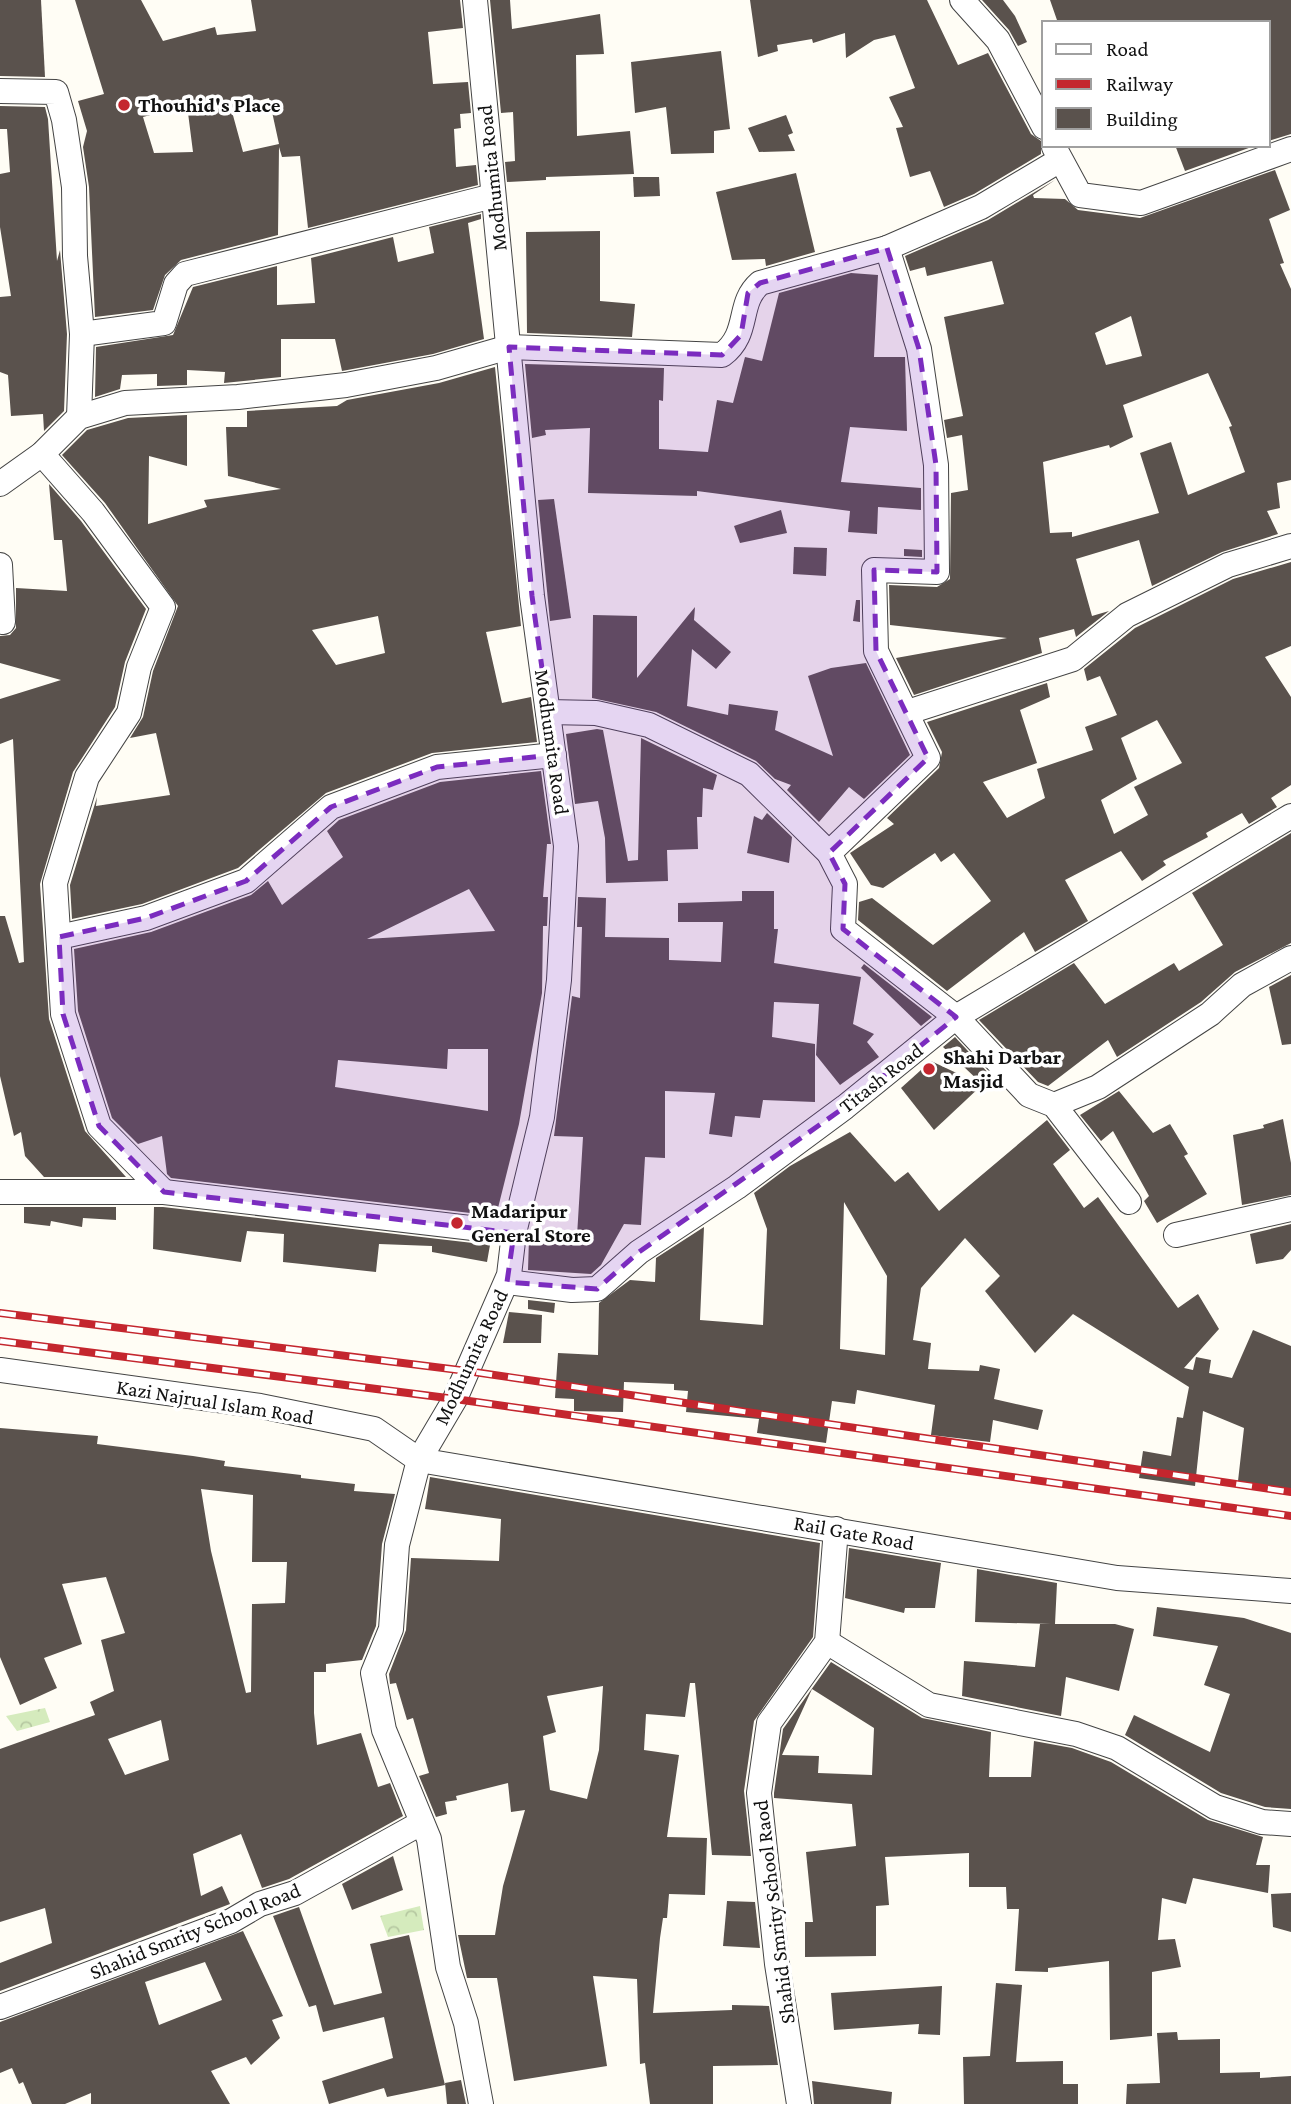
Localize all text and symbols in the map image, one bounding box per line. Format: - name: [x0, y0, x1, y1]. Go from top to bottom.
- legend: [1042, 21, 1270, 147]
- text: Road: [1106, 37, 1149, 61]
- text: Railway: [1106, 72, 1173, 96]
- place label: Thouhid's Place: [138, 93, 281, 117]
- marker: Thouhid's Place: [116, 97, 132, 113]
- street label: Modhumita Road: [472, 104, 512, 252]
- text: Building: [1106, 107, 1178, 131]
- street label: Modhumita Road: [530, 668, 574, 816]
- street label: Titash Road: [834, 1038, 928, 1118]
- place label: Shahi Darbar Masjid: [943, 1045, 1062, 1093]
- marker: Shahi Darbar Masjid: [921, 1061, 937, 1077]
- place label: Madaripur General Store: [471, 1199, 591, 1247]
- marker: Madaripur General Store: [449, 1215, 465, 1231]
- street label: Modhumita Road: [429, 1285, 513, 1429]
- street label: Kazi Najrual Islam Road: [115, 1375, 315, 1429]
- street label: Rail Gate Road: [792, 1511, 916, 1555]
- street label: Shahid Smrity School Raod: [748, 1799, 800, 2025]
- street label: Shahid Smrity School Road: [86, 1878, 304, 1984]

